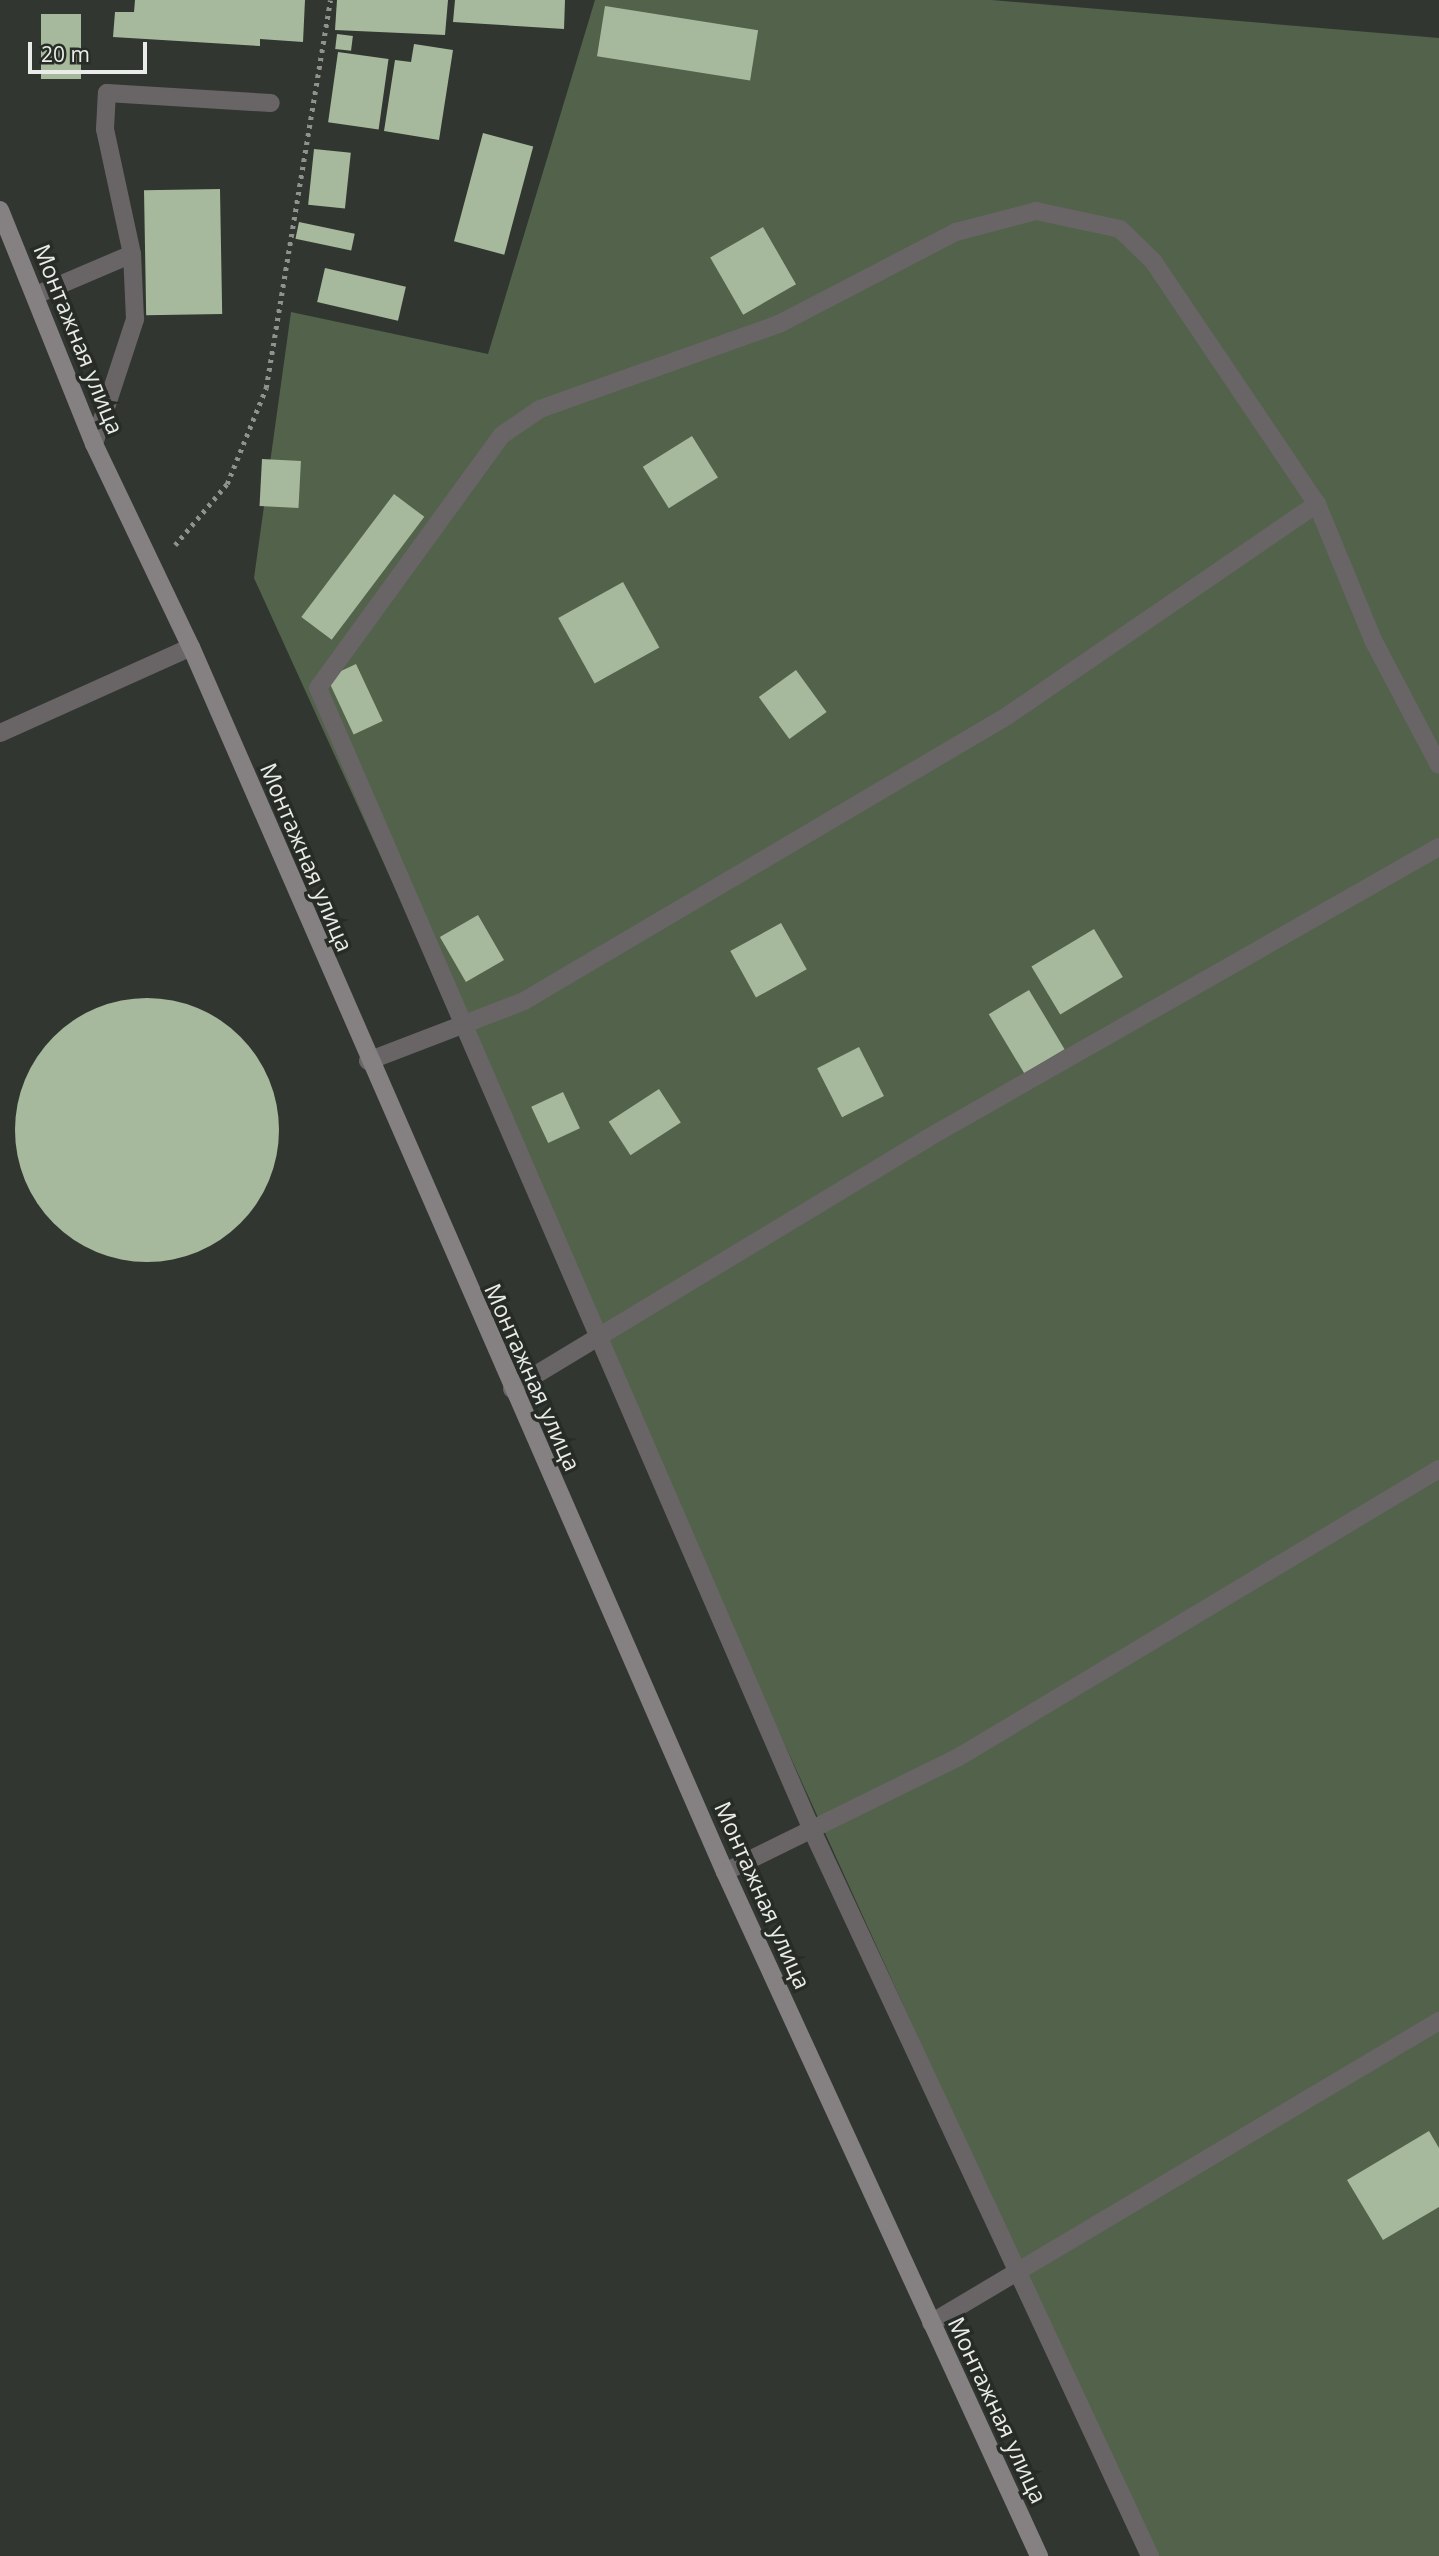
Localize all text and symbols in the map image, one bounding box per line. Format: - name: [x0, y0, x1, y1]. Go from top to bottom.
- scale bar: [32, 28, 150, 72]
- text: 20 m: [41, 40, 90, 68]
- street label: Монтажная улица: [28, 240, 130, 438]
- street label: Монтажная улица: [255, 759, 359, 955]
- street label: Монтажная улица: [479, 1279, 587, 1475]
- street label: Монтажная улица: [709, 1797, 817, 1993]
- street label: Монтажная улица: [943, 2313, 1053, 2507]

